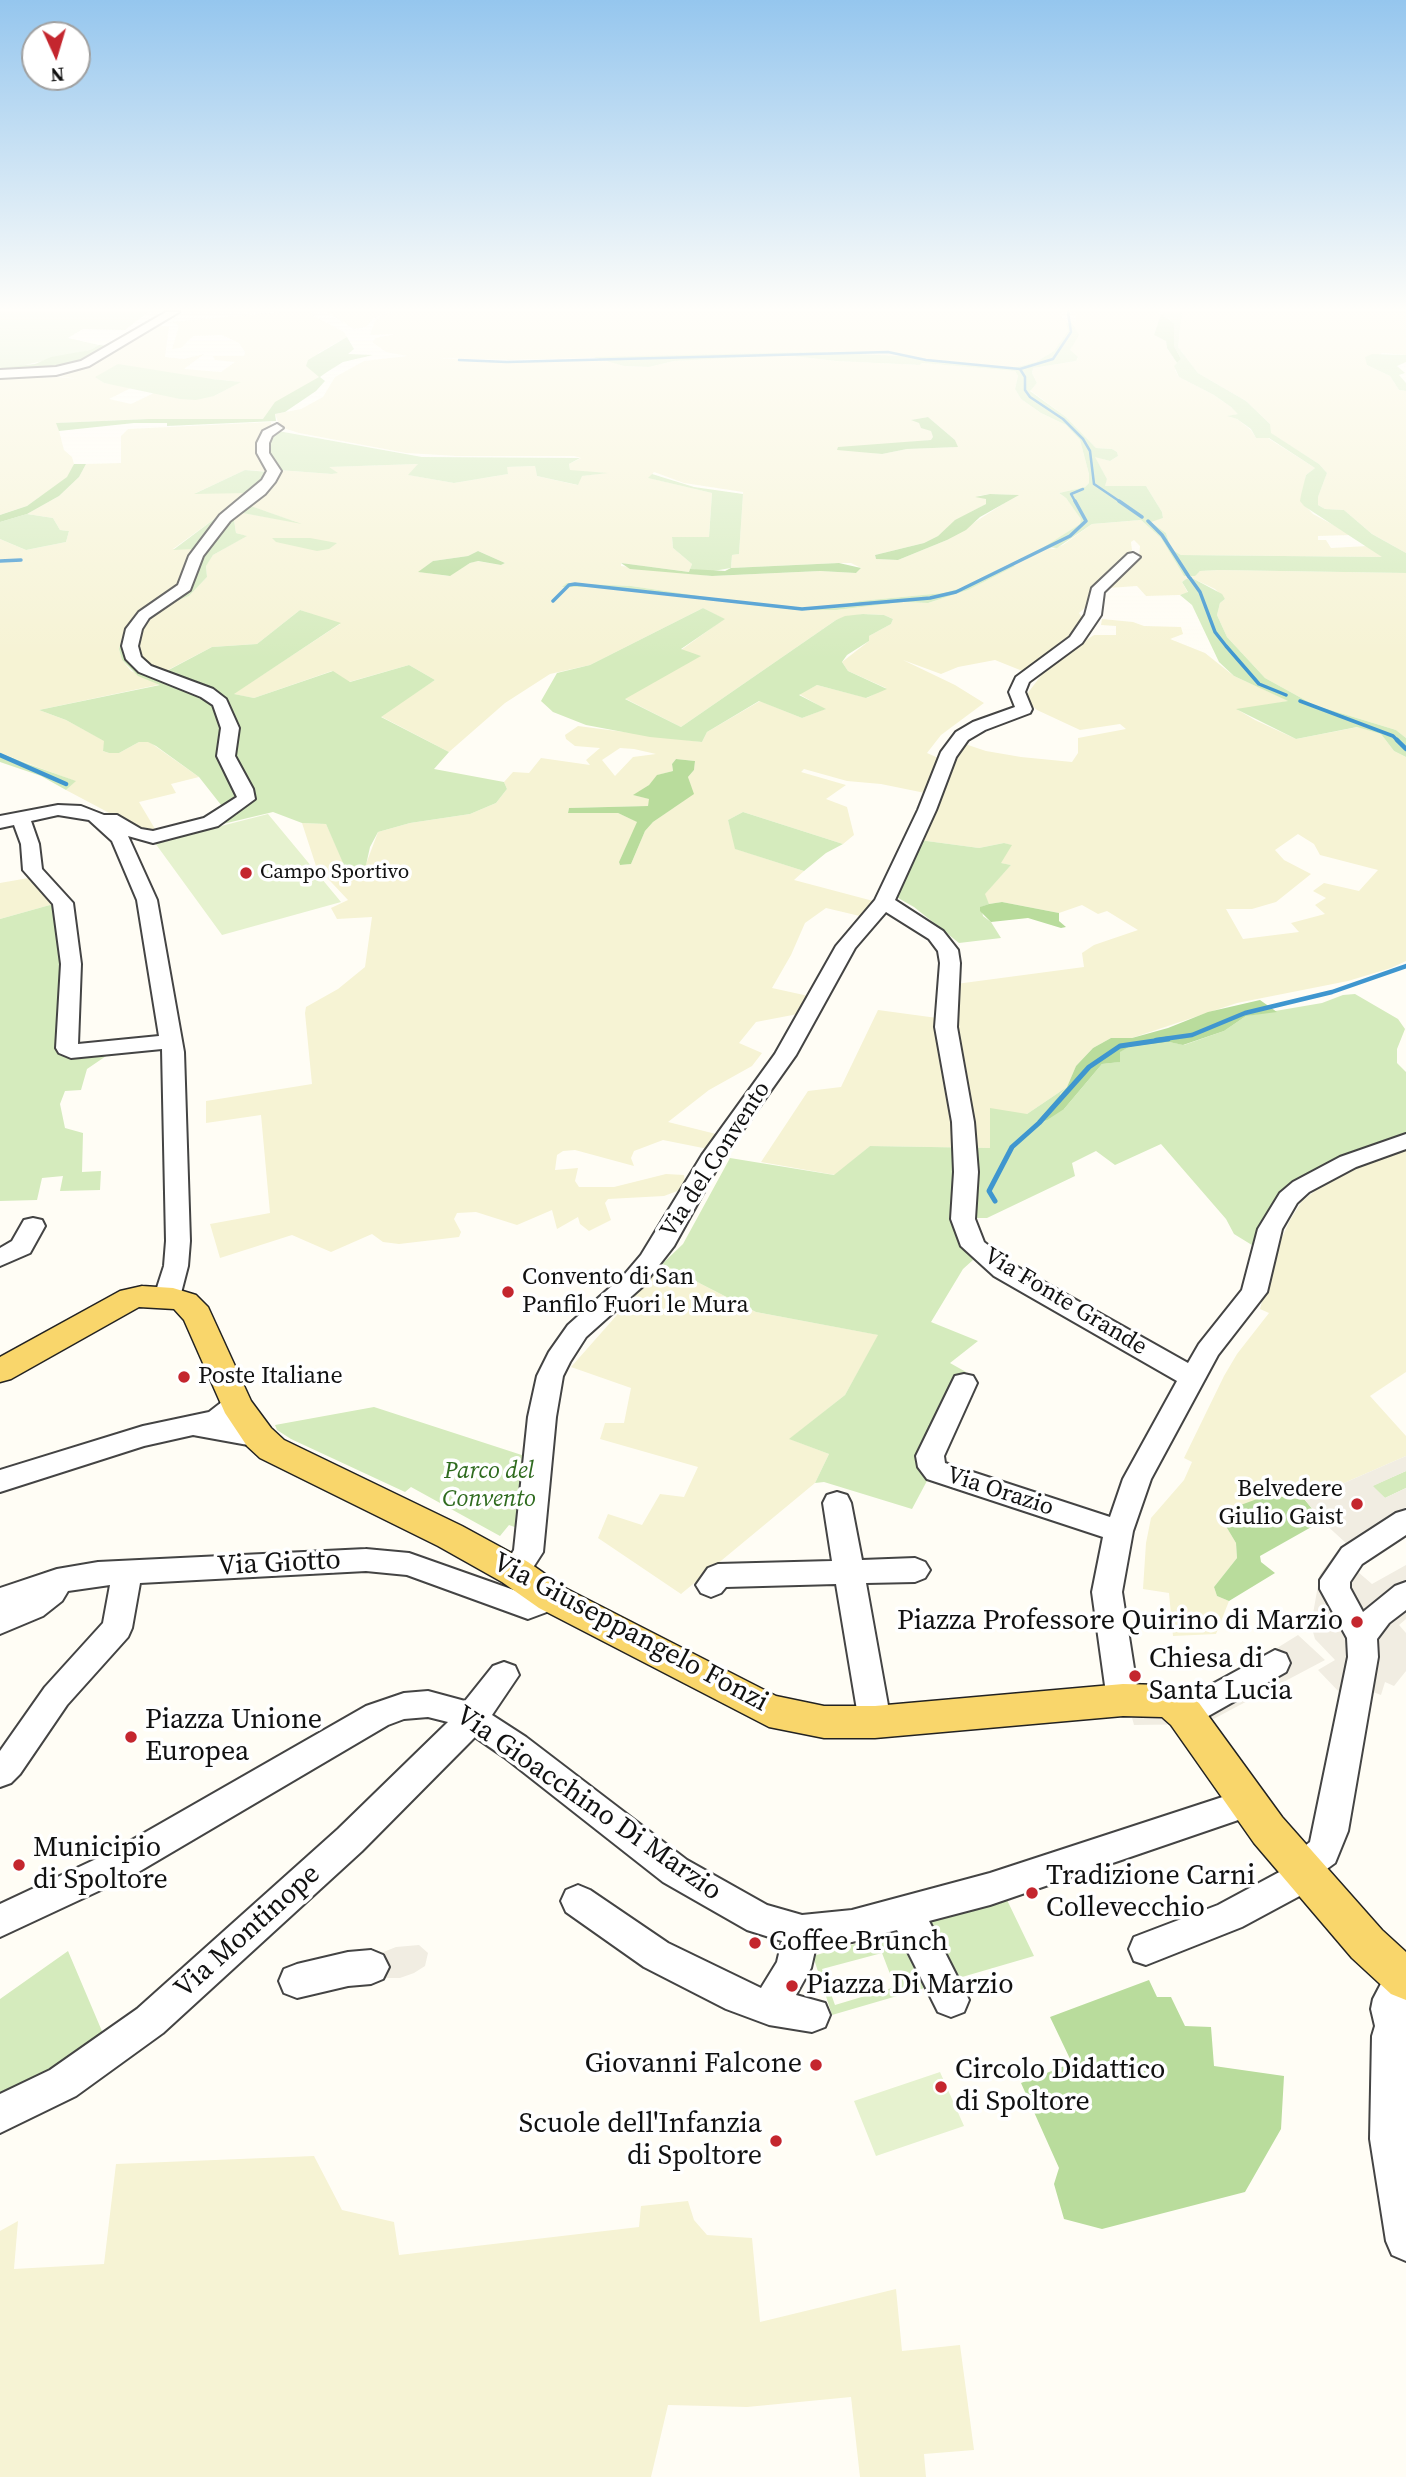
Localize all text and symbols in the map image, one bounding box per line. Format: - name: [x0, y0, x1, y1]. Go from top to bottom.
- north arrow: [21, 21, 91, 91]
- text: N: [50, 62, 65, 88]
- place label: Campo Sportivo: [260, 860, 409, 886]
- marker: Campo Sportivo: [238, 865, 254, 881]
- street label: Via del Convento: [655, 1077, 777, 1243]
- street label: Via Fonte Grande: [978, 1242, 1152, 1362]
- place label: Convento di San Panfilo Fuori le Mura: [522, 1264, 749, 1320]
- marker: Convento di San Panfilo Fuori le Mura: [500, 1284, 516, 1300]
- place label: Poste Italiane: [198, 1363, 343, 1391]
- marker: Poste Italiane: [176, 1369, 192, 1385]
- park label: Parco del Convento: [442, 1458, 536, 1514]
- street label: Via Orazio: [943, 1461, 1057, 1523]
- place label: Belvedere Giulio Gaist: [1218, 1476, 1343, 1532]
- marker: Belvedere Giulio Gaist: [1349, 1496, 1365, 1512]
- street label: Via Giotto: [216, 1544, 342, 1584]
- street label: Via Giuseppangelo Fonzi: [486, 1546, 774, 1720]
- place label: Piazza Professore Quirino di Marzio: [897, 1605, 1343, 1639]
- marker: Piazza Professore Quirino di Marzio: [1349, 1614, 1365, 1630]
- place label: Chiesa di Santa Lucia: [1149, 1643, 1292, 1709]
- marker: Chiesa di Santa Lucia: [1127, 1668, 1143, 1684]
- street label: Via Gioacchino Di Marzio: [448, 1699, 728, 1909]
- place label: Piazza Unione Europea: [145, 1704, 322, 1770]
- marker: Piazza Unione Europea: [123, 1729, 139, 1745]
- place label: Municipio di Spoltore: [33, 1832, 168, 1898]
- marker: Municipio di Spoltore: [11, 1857, 27, 1873]
- street label: Via Montinope: [168, 1858, 328, 2006]
- place label: Tradizione Carni Collevecchio: [1046, 1860, 1255, 1926]
- marker: Tradizione Carni Collevecchio: [1024, 1885, 1040, 1901]
- place label: Coffee Brunch: [769, 1926, 948, 1960]
- marker: Coffee Brunch: [747, 1935, 763, 1951]
- place label: Piazza Di Marzio: [806, 1969, 1014, 2003]
- marker: Piazza Di Marzio: [784, 1978, 800, 1994]
- place label: Giovanni Falcone: [585, 2048, 802, 2082]
- place label: Circolo Didattico di Spoltore: [955, 2054, 1165, 2120]
- marker: Giovanni Falcone: [808, 2057, 824, 2073]
- marker: Circolo Didattico di Spoltore: [933, 2079, 949, 2095]
- place label: Scuole dell'Infanzia di Spoltore: [519, 2108, 762, 2174]
- marker: Scuole dell'Infanzia di Spoltore: [768, 2133, 784, 2149]

